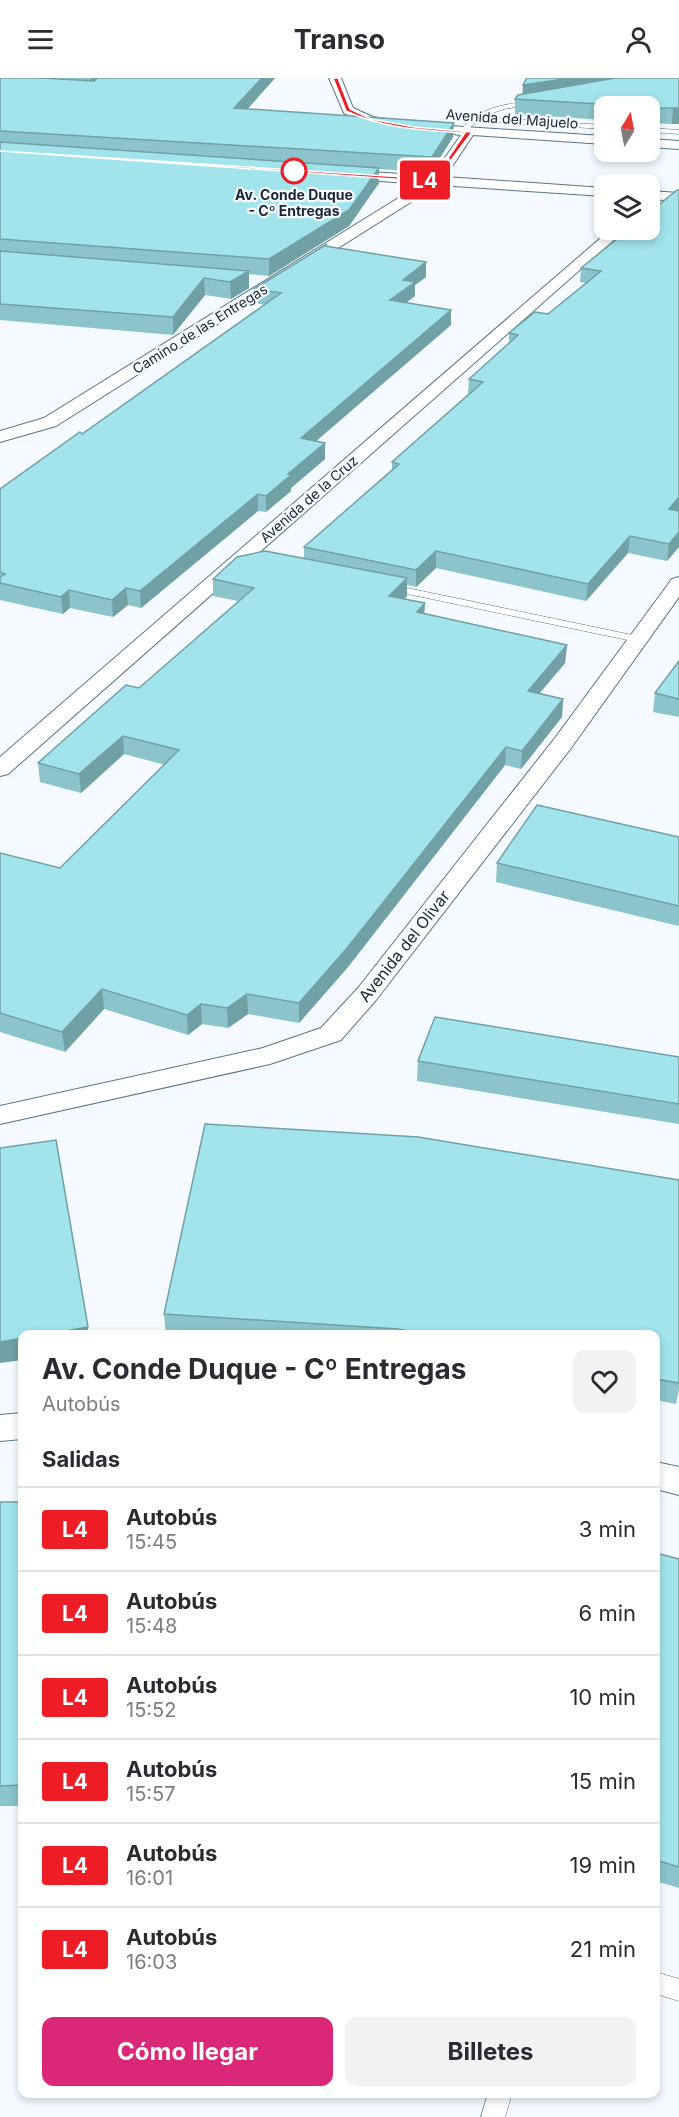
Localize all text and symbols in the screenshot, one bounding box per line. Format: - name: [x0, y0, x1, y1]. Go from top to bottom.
- icon: menu: [24, 23, 57, 56]
- text: Transo: [294, 23, 385, 56]
- icon: person: [622, 23, 655, 56]
- north arrow: [594, 96, 660, 162]
- map controls: [594, 96, 660, 240]
- street label: Avenida del Majuelo: [445, 105, 579, 132]
- marker: Av. Conde Duque - Cº Entregas: [281, 158, 307, 184]
- line badge: L4: [398, 160, 452, 200]
- text: L4: [412, 168, 438, 193]
- button: layers: [594, 174, 660, 240]
- place label: Av. Conde Duque - Cº Entregas: [235, 186, 353, 219]
- street label: Camino de las Entregas: [129, 280, 270, 377]
- street label: Avenida de la Cruz: [256, 452, 361, 546]
- street label: Avenida del Olivar: [354, 886, 454, 1006]
- button: heart: [573, 1350, 636, 1413]
- text: Av. Conde Duque - Cº Entregas: [42, 1352, 466, 1386]
- text: Autobús: [42, 1392, 121, 1416]
- text: Salidas: [42, 1446, 120, 1472]
- text: Autobús: [126, 1504, 217, 1530]
- text: 3 min: [579, 1516, 636, 1542]
- text: L4: [62, 1517, 88, 1542]
- text: 15:45: [126, 1530, 177, 1554]
- text: Autobús: [126, 1588, 217, 1614]
- text: 6 min: [579, 1600, 636, 1626]
- text: L4: [62, 1601, 88, 1626]
- text: 15:48: [126, 1614, 177, 1638]
- text: Autobús: [126, 1672, 217, 1698]
- text: 10 min: [569, 1684, 636, 1710]
- text: L4: [62, 1685, 88, 1710]
- text: 15:52: [126, 1698, 176, 1722]
- text: Autobús: [126, 1756, 217, 1782]
- text: 15 min: [570, 1768, 636, 1794]
- text: L4: [62, 1769, 88, 1794]
- text: 15:57: [126, 1782, 176, 1806]
- text: Autobús: [126, 1840, 217, 1866]
- text: 19 min: [570, 1852, 636, 1878]
- text: L4: [62, 1853, 88, 1878]
- text: 16:01: [126, 1866, 173, 1890]
- text: Autobús: [126, 1924, 217, 1950]
- text: 21 min: [570, 1936, 636, 1962]
- text: L4: [62, 1937, 88, 1962]
- text: 16:03: [126, 1950, 177, 1974]
- button: Cómo llegar: [42, 2017, 333, 2086]
- button: Billetes: [345, 2017, 636, 2086]

